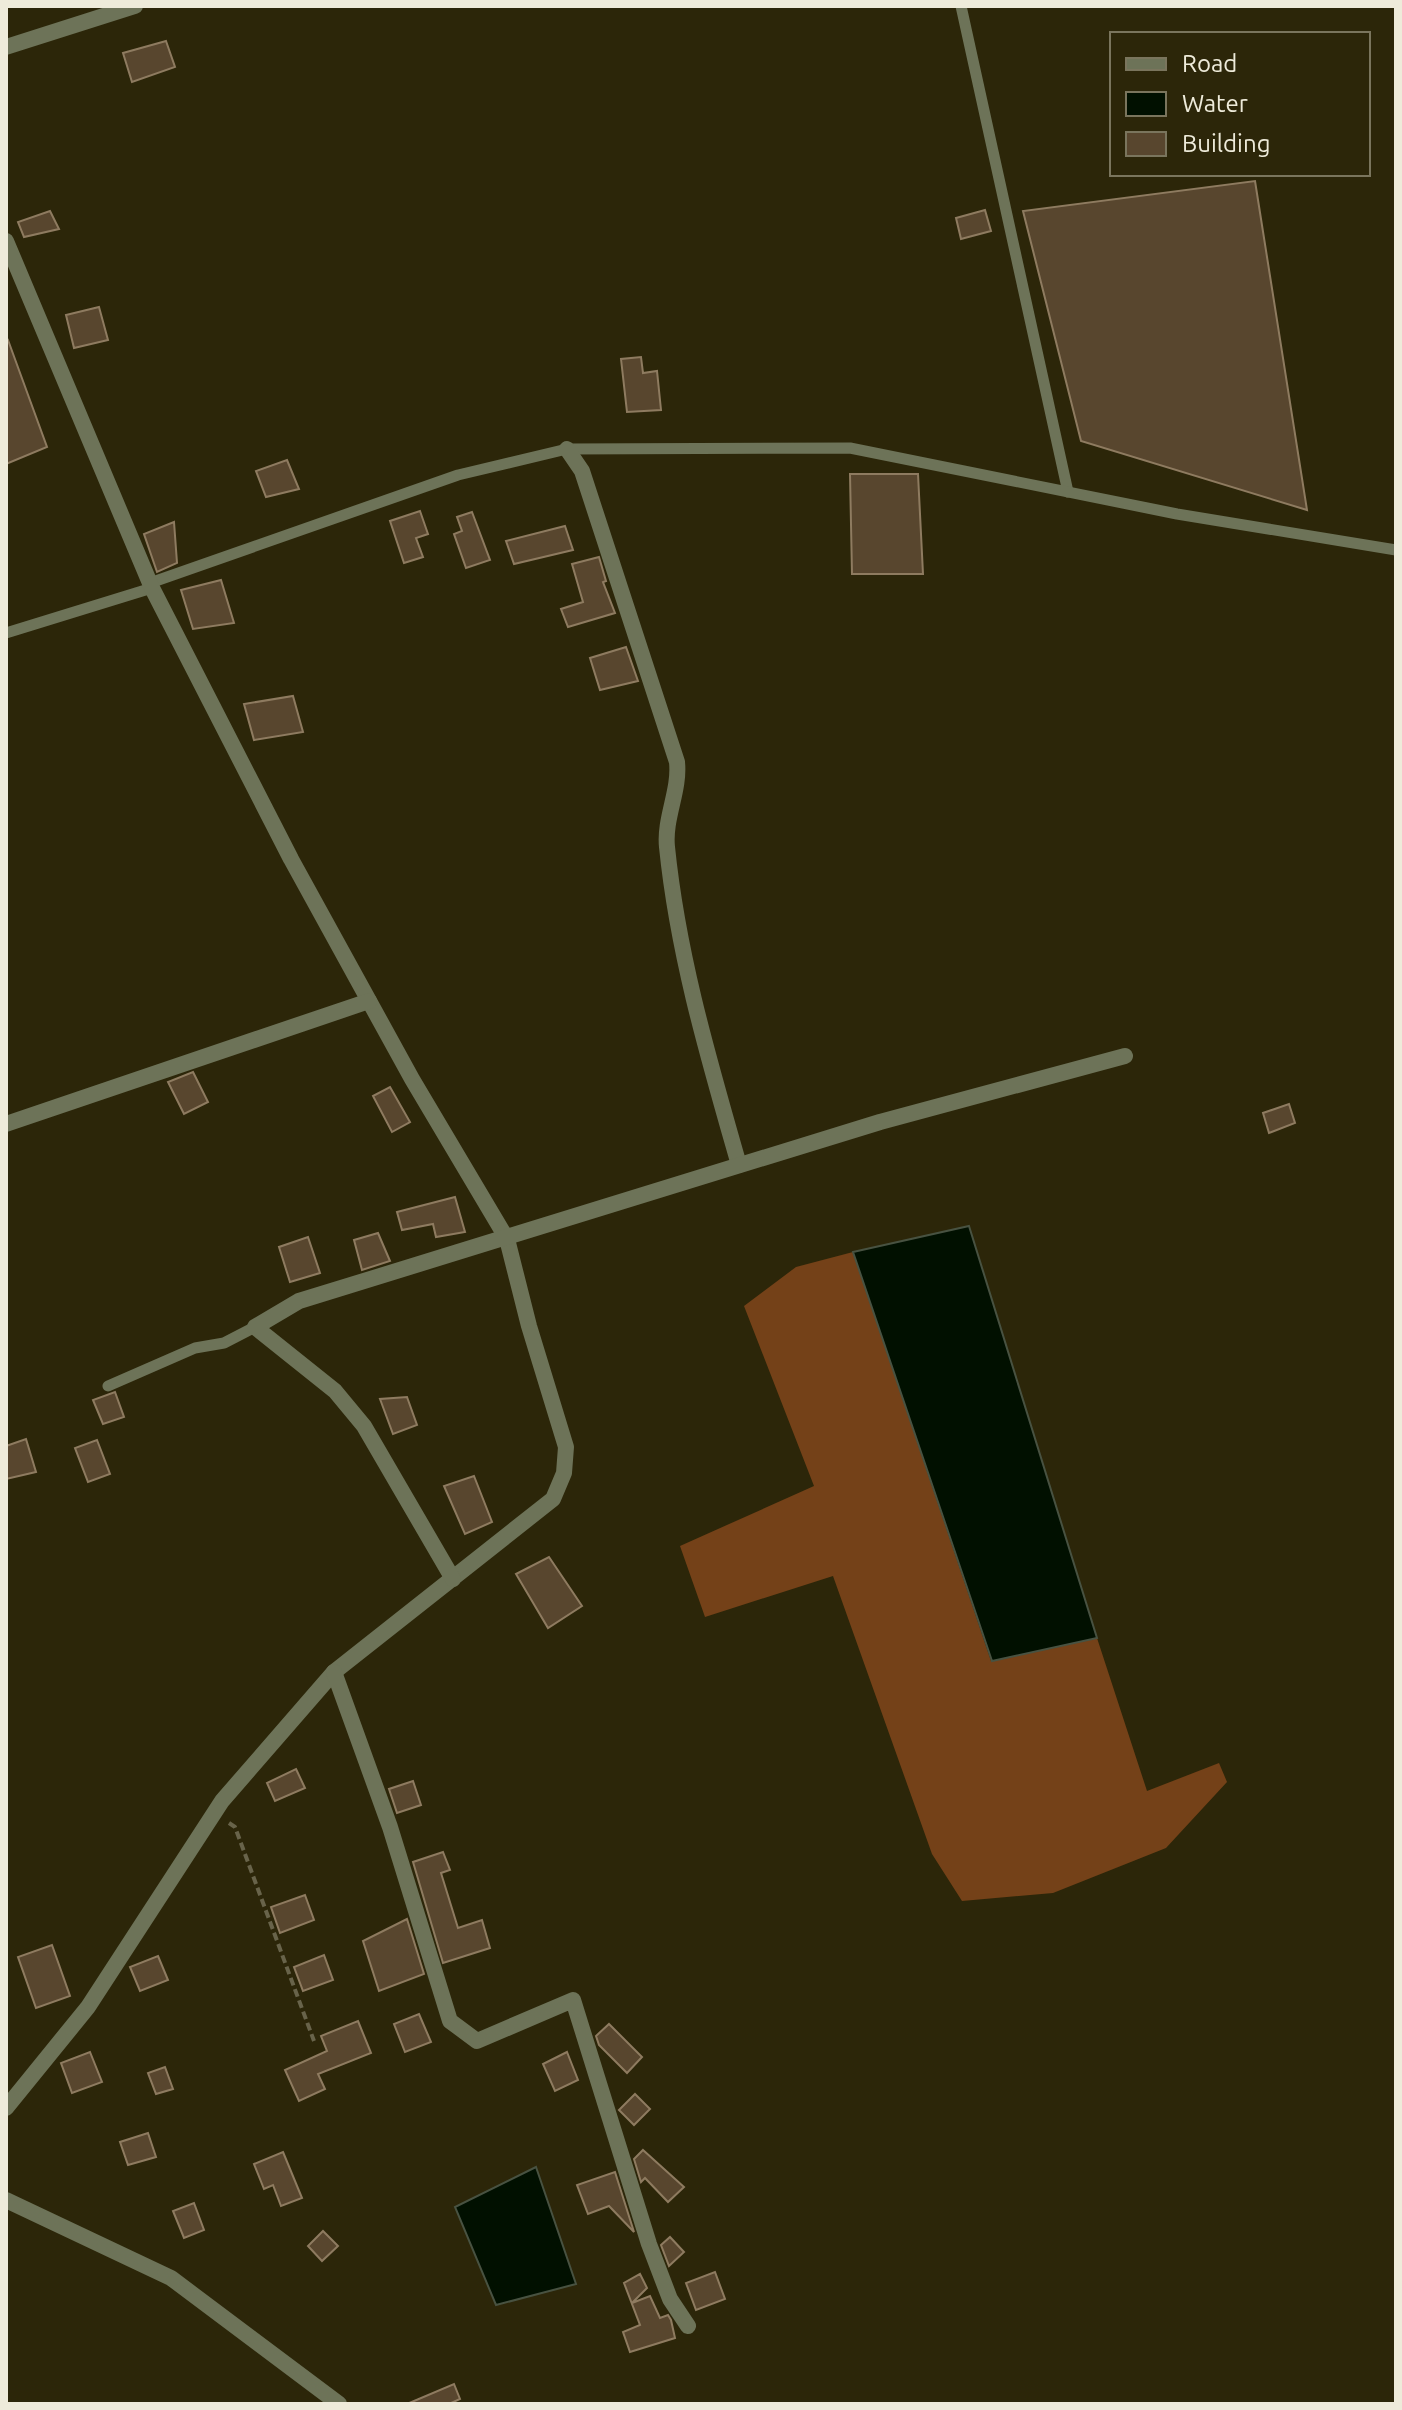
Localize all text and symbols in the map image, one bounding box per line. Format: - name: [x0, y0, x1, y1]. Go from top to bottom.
- legend: [1110, 32, 1370, 176]
- text: Road: [1182, 50, 1237, 77]
- text: Water: [1182, 90, 1248, 117]
- text: Building: [1182, 130, 1270, 157]

